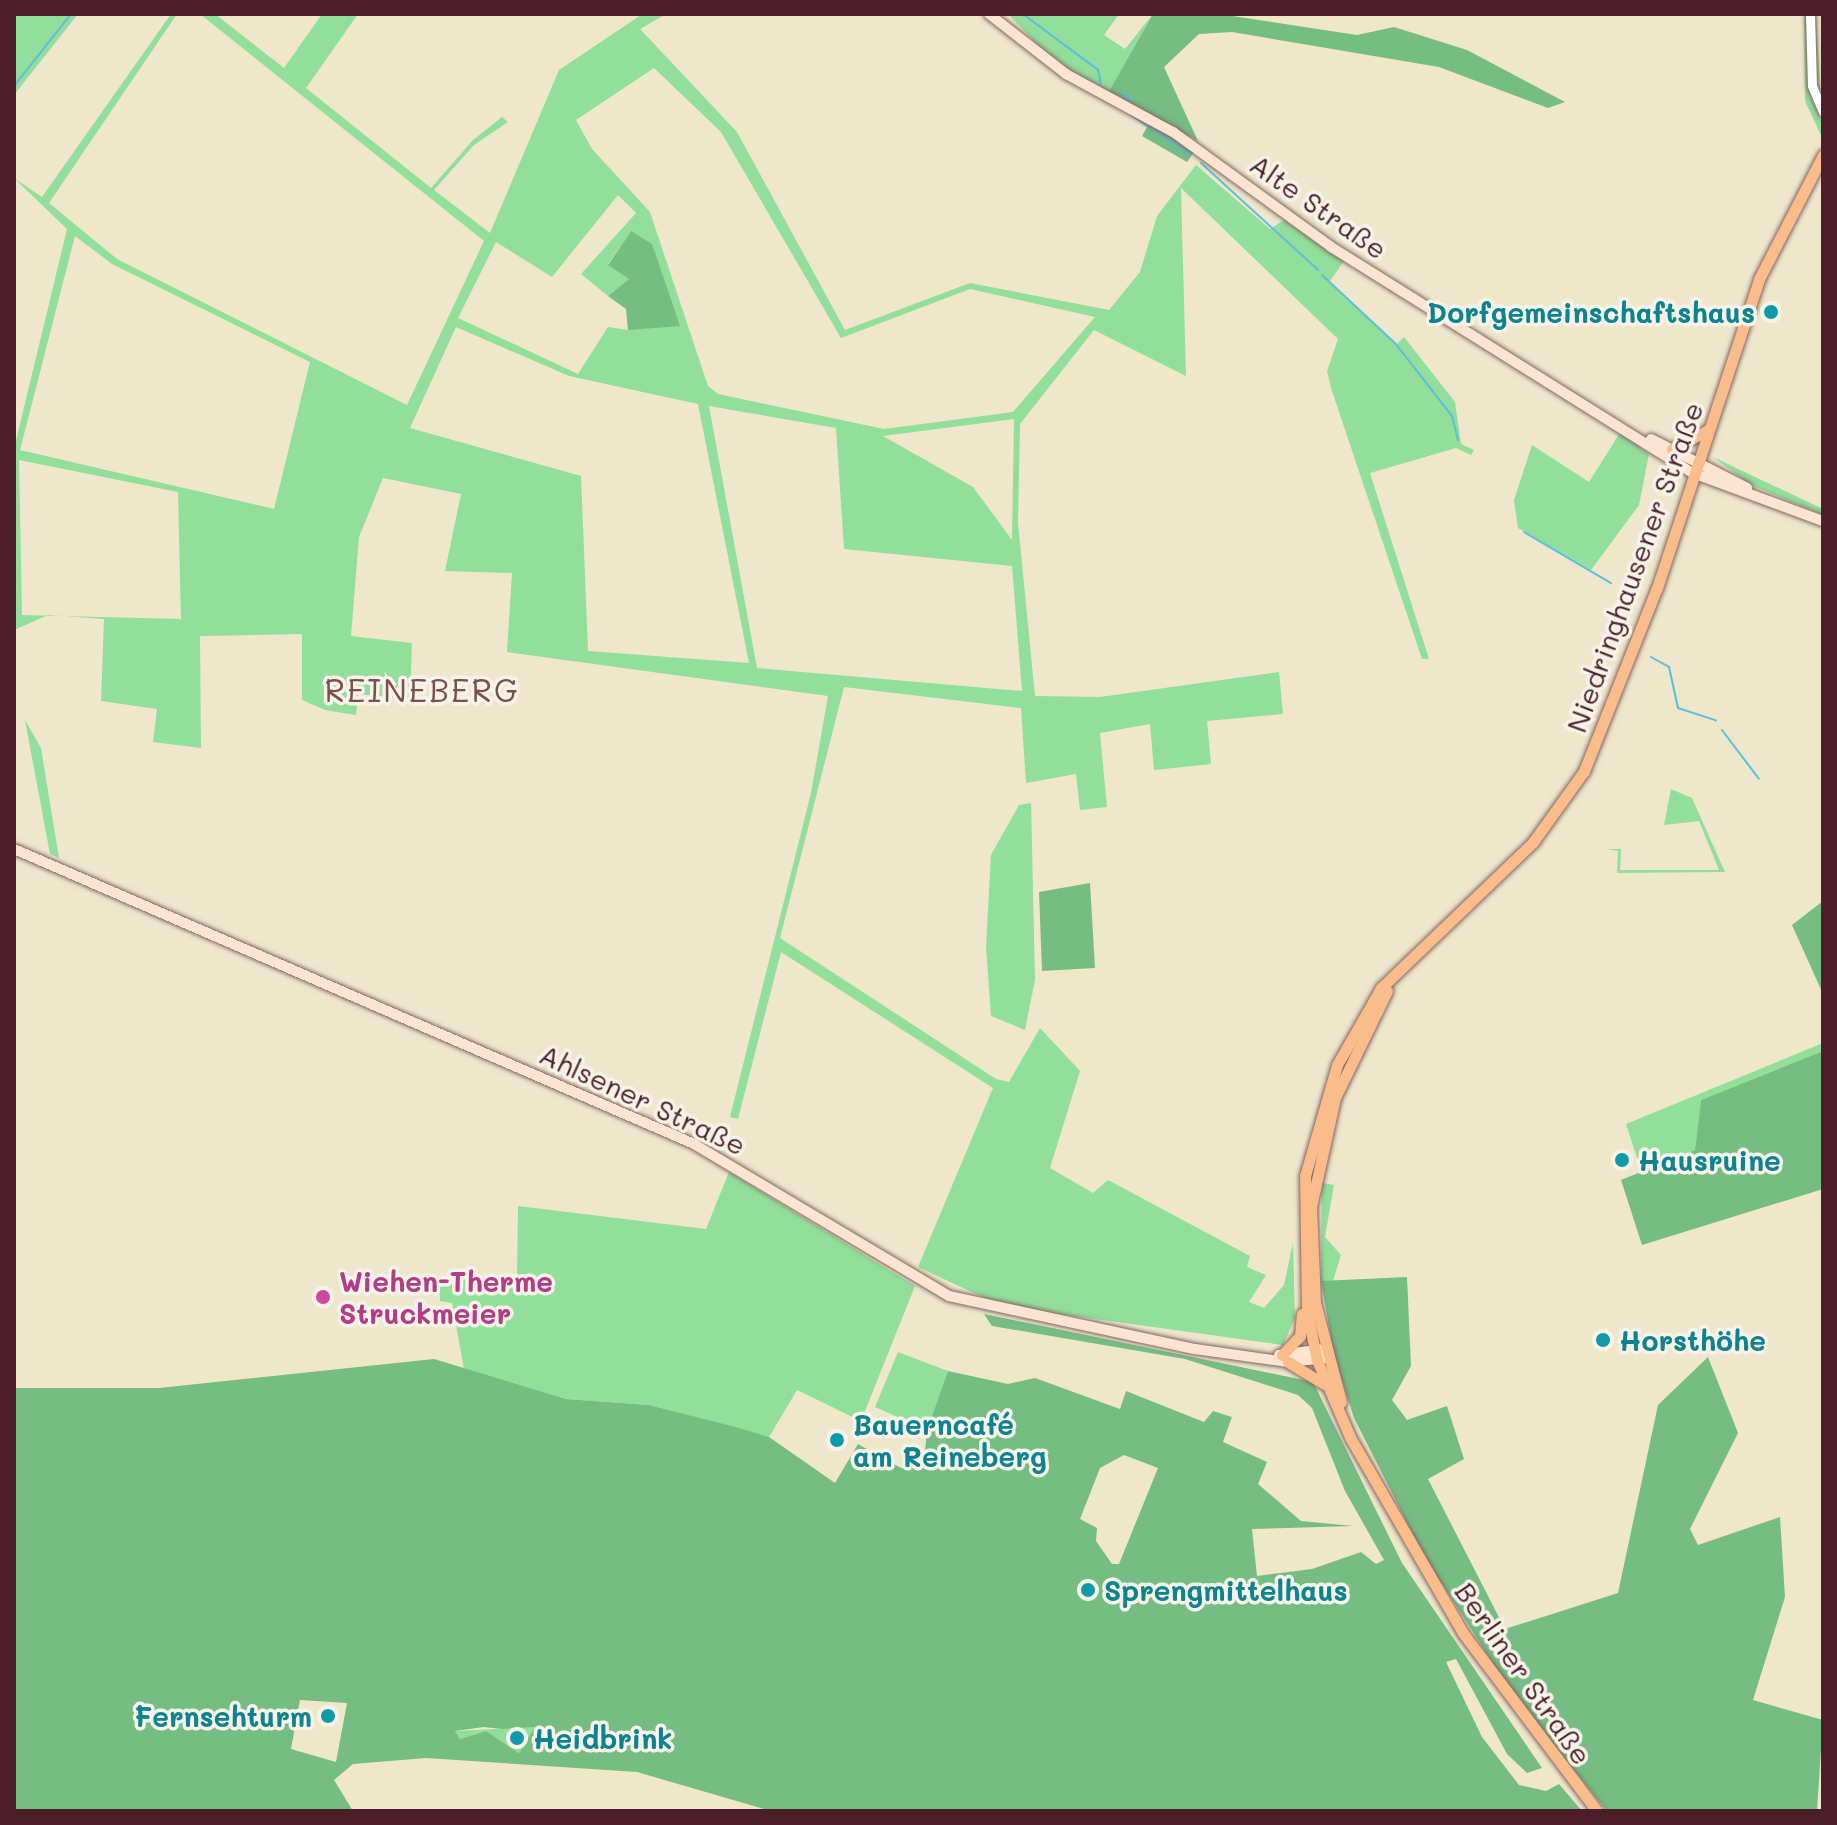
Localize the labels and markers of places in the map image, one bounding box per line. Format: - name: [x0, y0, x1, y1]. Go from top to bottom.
- place label: Dorfgemeinschaftshaus: [1427, 295, 1755, 329]
- marker: Dorfgemeinschaftshaus: [1762, 303, 1780, 321]
- place label: Hausruine: [1638, 1143, 1781, 1177]
- marker: Hausruine: [1613, 1151, 1631, 1169]
- place label: Wiehen-Therme Struckmeier: [339, 1264, 553, 1330]
- marker: Wiehen-Therme Struckmeier: [314, 1288, 332, 1306]
- place label: Horsthöhe: [1619, 1323, 1766, 1357]
- marker: Horsthöhe: [1594, 1331, 1612, 1349]
- place label: Bauerncafé am Reineberg: [853, 1407, 1047, 1473]
- marker: Bauerncafé am Reineberg: [828, 1431, 846, 1449]
- place label: Sprengmittelhaus: [1104, 1573, 1348, 1607]
- marker: Sprengmittelhaus: [1079, 1581, 1097, 1599]
- place label: Fernsehturm: [134, 1699, 312, 1733]
- marker: Fernsehturm: [319, 1707, 337, 1725]
- place label: Heidbrink: [533, 1721, 672, 1755]
- marker: Heidbrink: [508, 1729, 526, 1747]

